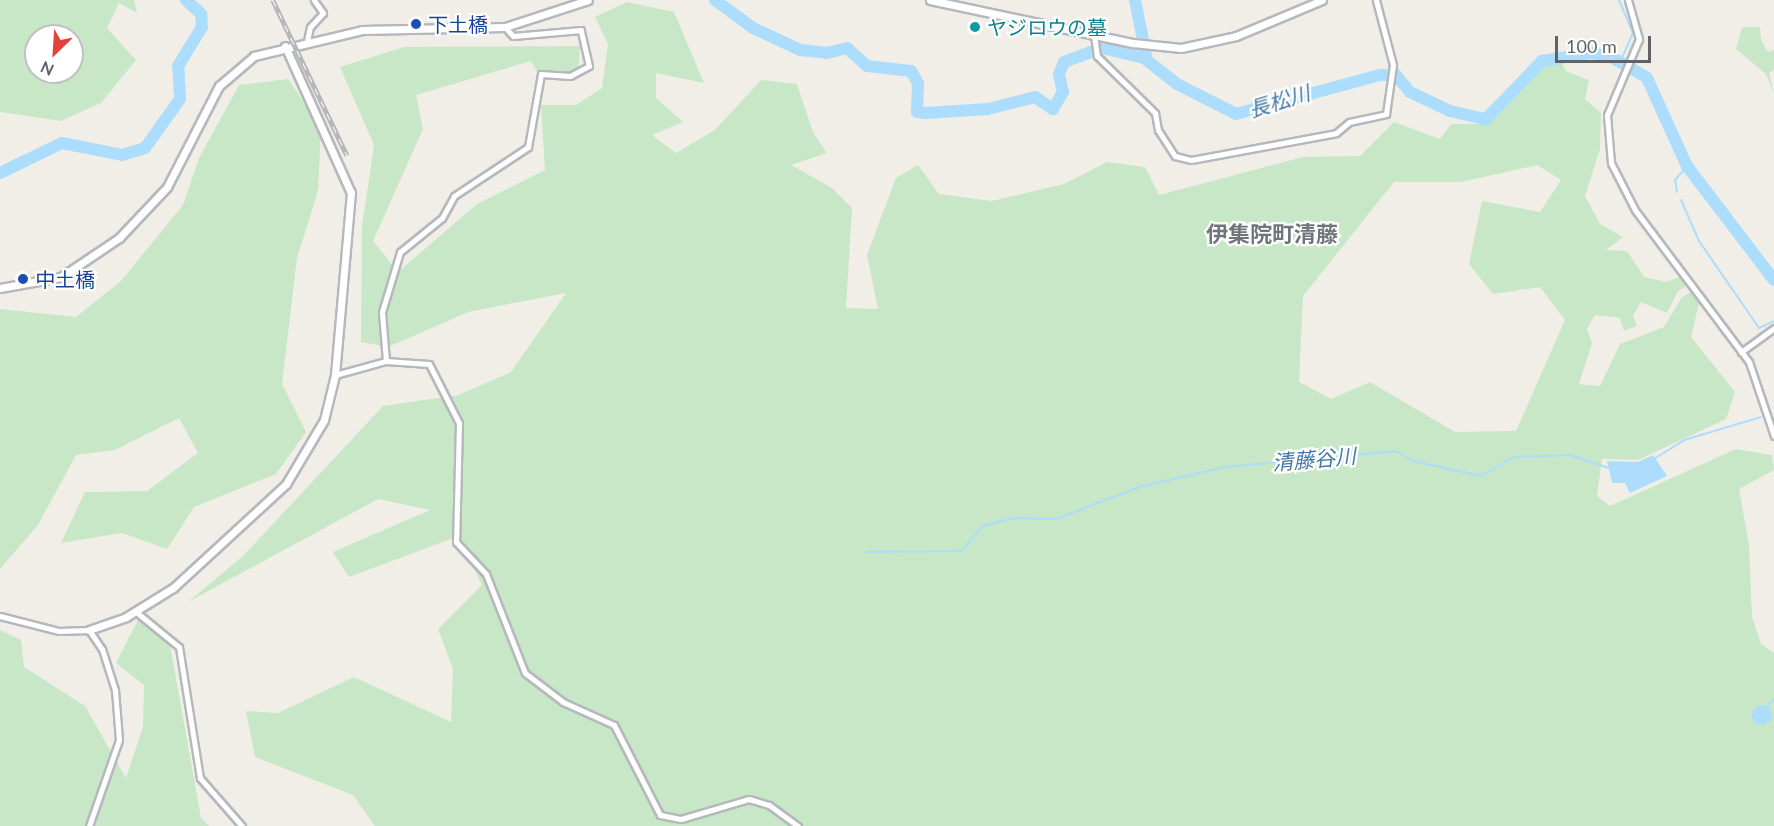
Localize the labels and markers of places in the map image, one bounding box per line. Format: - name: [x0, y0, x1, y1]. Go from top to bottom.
- place label: 下土橋: [428, 12, 488, 36]
- place label: ヤジロウの墓: [987, 15, 1107, 39]
- marker: 下土橋: [409, 17, 423, 31]
- marker: ヤジロウの墓: [968, 20, 982, 34]
- place label: 中土橋: [35, 267, 95, 291]
- marker: 中土橋: [16, 272, 30, 286]

